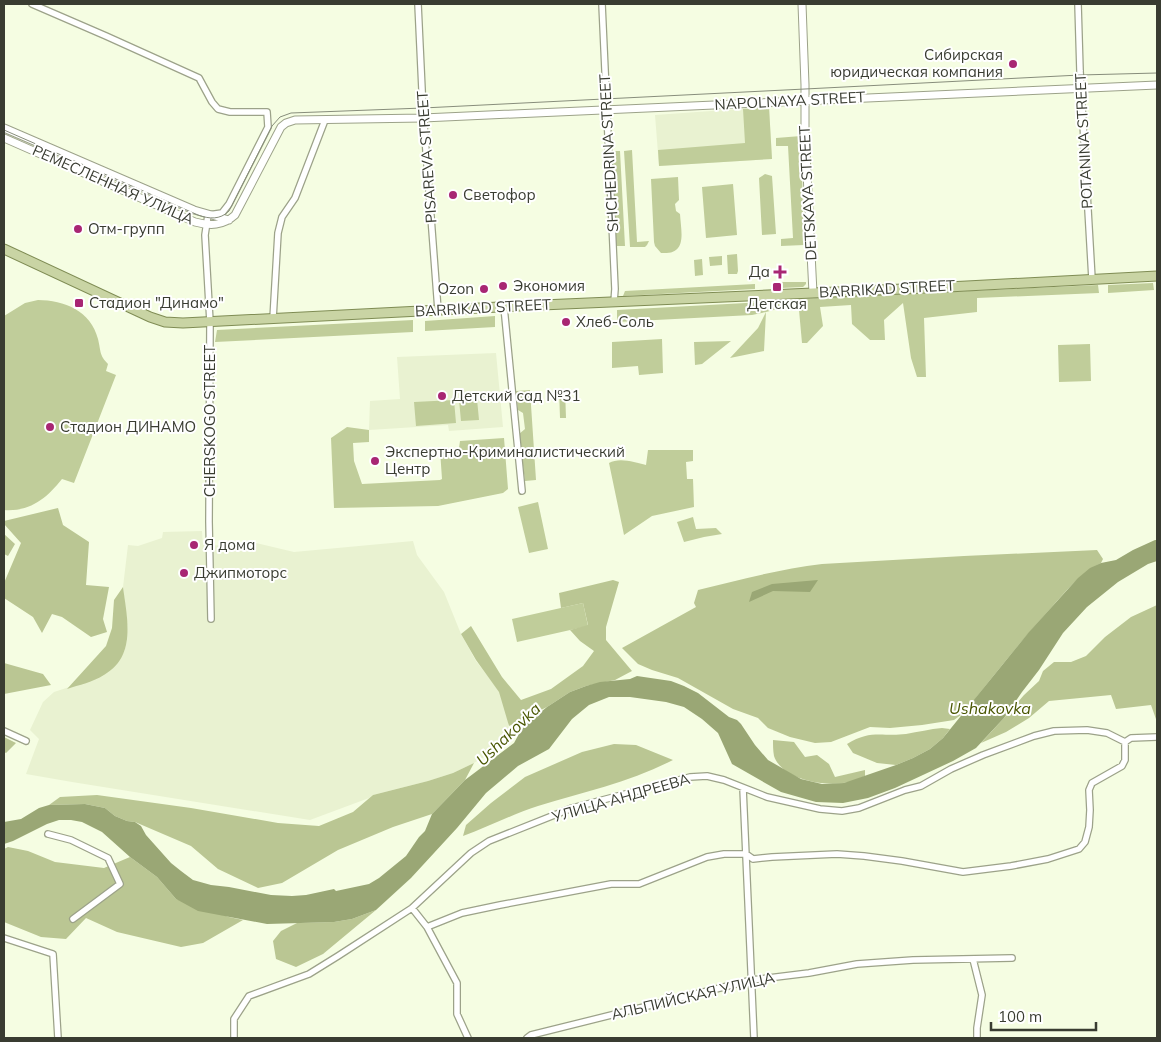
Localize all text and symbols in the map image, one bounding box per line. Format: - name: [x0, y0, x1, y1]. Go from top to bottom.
- place label: Сибирская юридическая компания: [830, 45, 1003, 81]
- marker: Сибирская юридическая компания: [1007, 58, 1019, 70]
- street label: POTANINA STREET: [1070, 73, 1097, 209]
- street label: SHCHEDRINA STREET: [595, 74, 622, 232]
- street label: NAPOLNAYA STREET: [714, 87, 866, 114]
- street label: PISAREVA STREET: [412, 90, 441, 224]
- street label: DETSKAYA STREET: [794, 125, 821, 261]
- street label: РЕМЕСЛЕННАЯ УЛИЦА: [30, 140, 197, 229]
- place label: Светофор: [463, 185, 536, 204]
- marker: Светофор: [447, 189, 459, 201]
- place label: Отм-групп: [88, 219, 165, 238]
- marker: Отм-групп: [72, 223, 84, 235]
- place label: Да: [749, 262, 770, 281]
- marker: Да: [774, 266, 786, 278]
- street label: BARRIKAD STREET: [819, 275, 955, 302]
- place label: Экономия: [513, 276, 585, 295]
- place label: Ozon: [437, 279, 474, 298]
- marker: Экономия: [497, 280, 509, 292]
- marker: Детская: [771, 281, 783, 293]
- marker: Ozon: [478, 283, 490, 295]
- place label: Стадион "Динамо": [89, 293, 224, 312]
- street label: BARRIKAD STREET: [415, 294, 551, 321]
- place label: Детская: [747, 294, 807, 313]
- marker: Стадион "Динамо": [73, 297, 85, 309]
- place label: Хлеб-Соль: [576, 312, 654, 331]
- marker: Хлеб-Соль: [560, 316, 572, 328]
- street label: CHERSKOGO STREET: [200, 345, 219, 497]
- place label: Детский сад №31: [452, 386, 581, 405]
- marker: Детский сад №31: [436, 390, 448, 402]
- place label: Стадион ДИНАМО: [60, 417, 196, 436]
- marker: Стадион ДИНАМО: [44, 421, 56, 433]
- place label: Экспертно-Криминалистический Центр: [385, 442, 625, 478]
- marker: Экспертно-Криминалистический Центр: [369, 455, 381, 467]
- place label: Я дома: [204, 535, 255, 554]
- marker: Я дома: [188, 539, 200, 551]
- place label: Джипмоторс: [194, 563, 287, 582]
- marker: Джипмоторс: [178, 567, 190, 579]
- water label: Ushakovka: [472, 698, 545, 770]
- water label: Ushakovka: [949, 698, 1031, 718]
- street label: УЛИЦА АНДРЕЕВА: [549, 769, 692, 827]
- street label: АЛЬПИЙСКАЯ УЛИЦА: [609, 967, 777, 1024]
- scale bar: [991, 1000, 1096, 1032]
- text: 100 m: [998, 1007, 1042, 1026]

